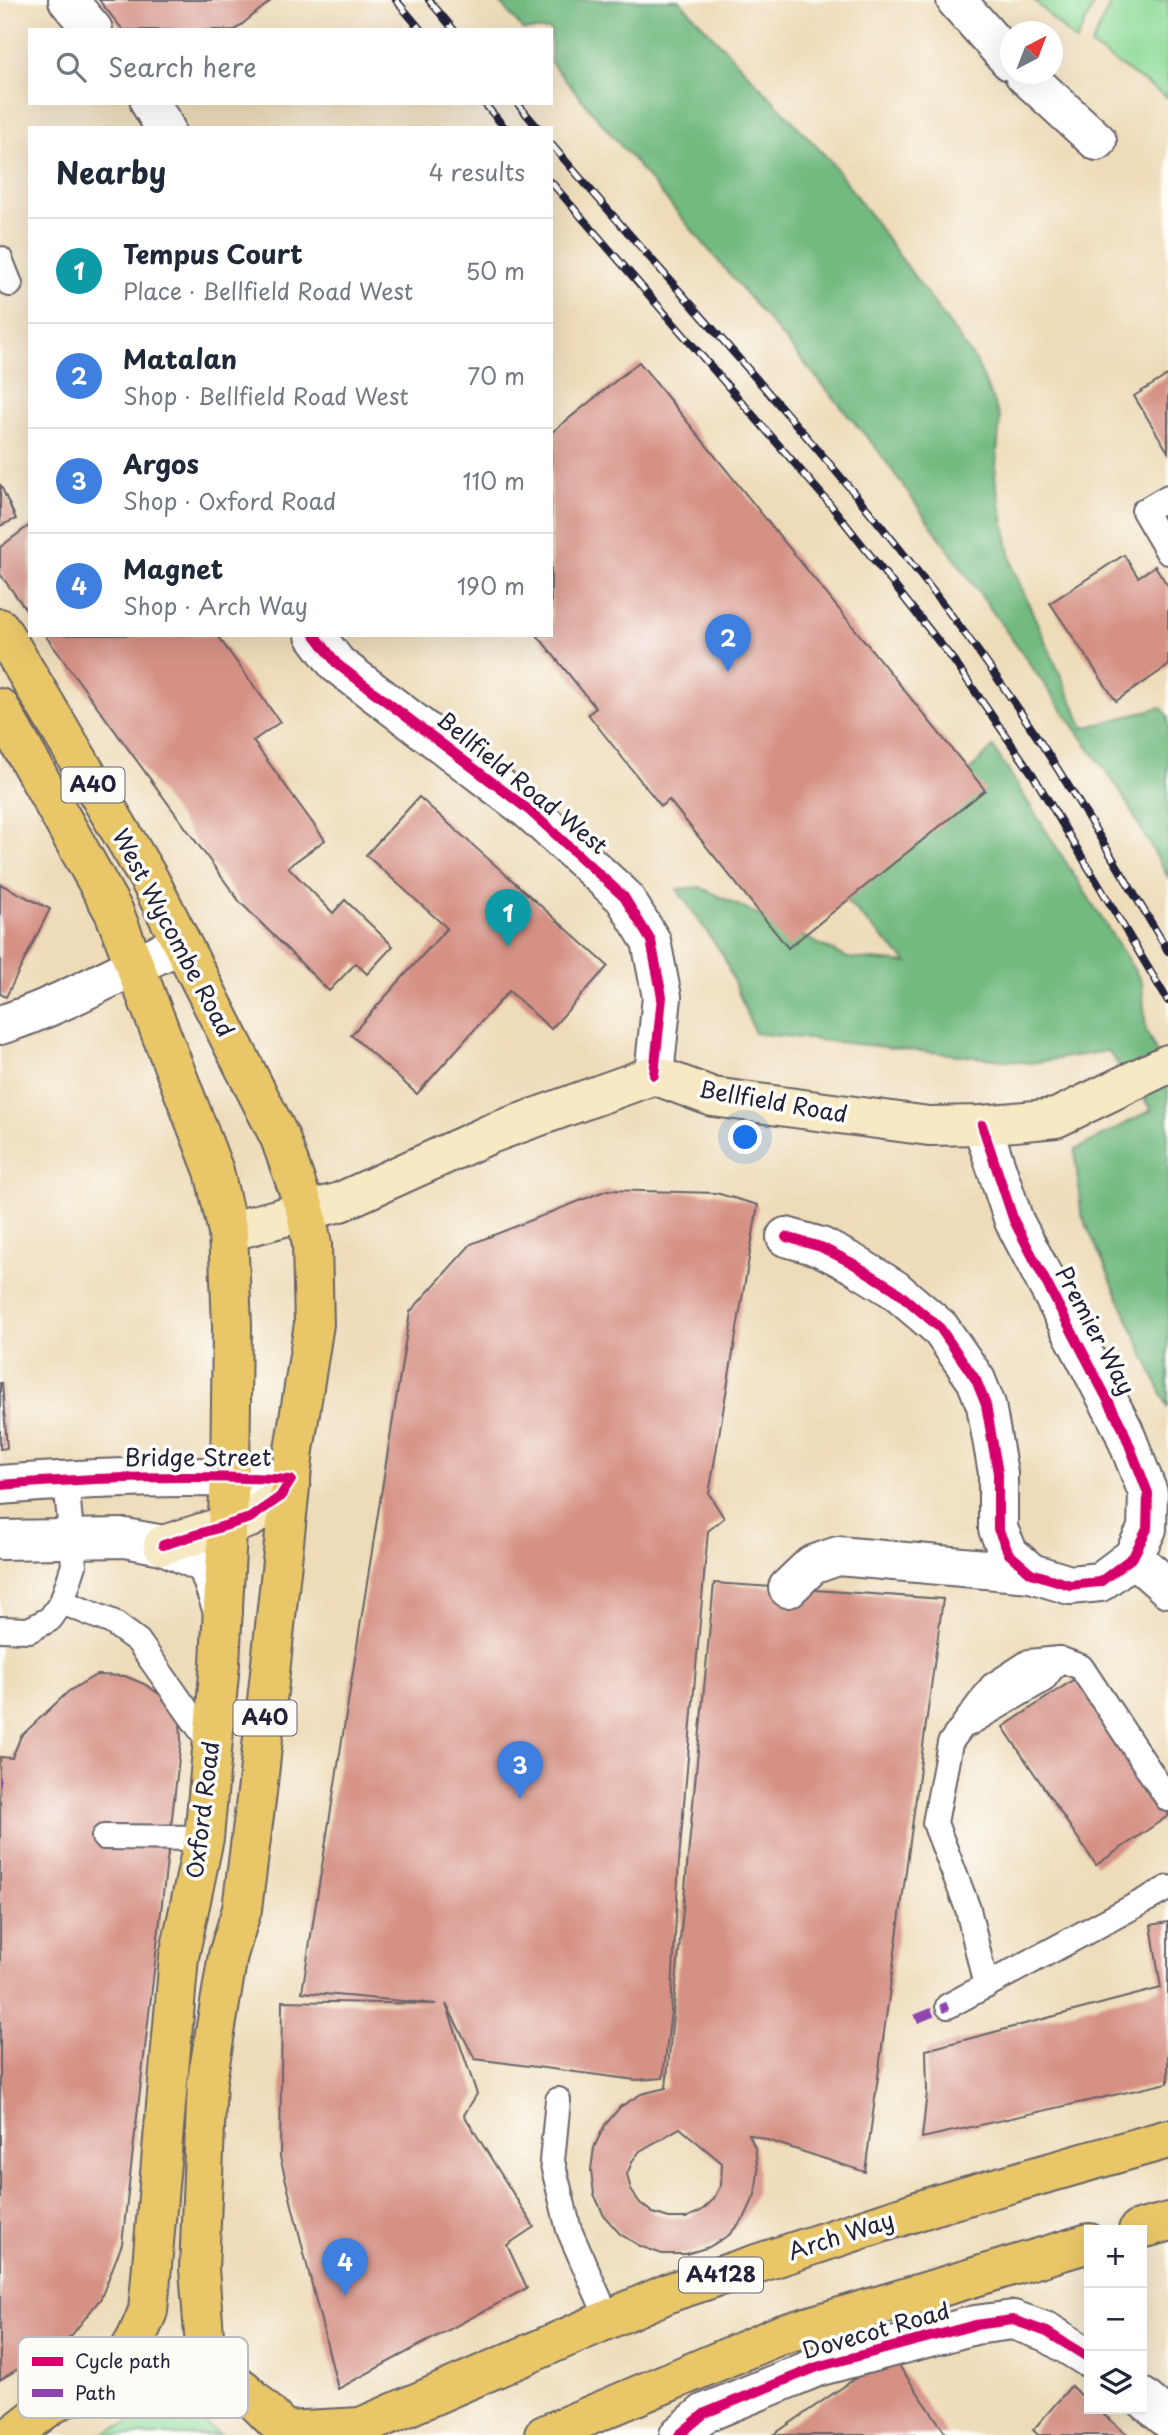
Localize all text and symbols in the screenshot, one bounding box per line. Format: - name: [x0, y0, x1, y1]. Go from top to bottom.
- north arrow: [1000, 21, 1063, 84]
- search box: [28, 28, 553, 105]
- text: Search here: [108, 47, 257, 86]
- icon: search: [52, 48, 90, 86]
- text: Nearby: [56, 149, 166, 194]
- text: 4 results: [429, 154, 525, 189]
- text: Tempus Court: [123, 234, 303, 273]
- text: 1: [74, 253, 85, 288]
- text: 50 m: [465, 253, 525, 288]
- text: Place · Bellfield Road West: [123, 273, 413, 308]
- text: Matalan: [123, 339, 237, 378]
- text: 2: [71, 358, 87, 393]
- text: 70 m: [467, 358, 525, 393]
- text: Shop · Bellfield Road West: [123, 378, 409, 413]
- text: Argos: [123, 444, 199, 483]
- text: 3: [71, 463, 87, 498]
- text: 110 m: [463, 463, 525, 498]
- text: Shop · Oxford Road: [123, 483, 336, 518]
- text: Magnet: [123, 549, 223, 588]
- text: 4: [71, 568, 87, 603]
- text: 190 m: [457, 568, 525, 603]
- text: Shop · Arch Way: [123, 588, 308, 623]
- pin: 2: [705, 614, 751, 672]
- street label: Bellfield Road West: [430, 702, 616, 862]
- road number: A40: [62, 768, 124, 802]
- street label: West Wycombe Road: [104, 822, 244, 1043]
- pin: 1: [485, 889, 531, 947]
- street label: Bellfield Road: [696, 1070, 850, 1131]
- your location: [728, 1120, 762, 1154]
- street label: Premier Way: [1048, 1260, 1145, 1401]
- street label: Bridge Street: [125, 1439, 271, 1474]
- road number: A40: [233, 1700, 296, 1736]
- street label: Oxford Road: [176, 1739, 227, 1881]
- pin: 3: [497, 1741, 543, 1799]
- street label: Arch Way: [783, 2201, 898, 2268]
- map controls: [1084, 2225, 1147, 2414]
- button: +: [1084, 2225, 1147, 2288]
- pin: 4: [322, 2238, 368, 2296]
- road number: A4128: [679, 2258, 763, 2292]
- button: −: [1084, 2288, 1147, 2351]
- street label: Dovecot Road: [798, 2292, 953, 2367]
- legend: [18, 2337, 248, 2418]
- text: Cycle path: [75, 2346, 171, 2374]
- button: layers: [1084, 2351, 1147, 2414]
- text: Path: [75, 2378, 116, 2406]

